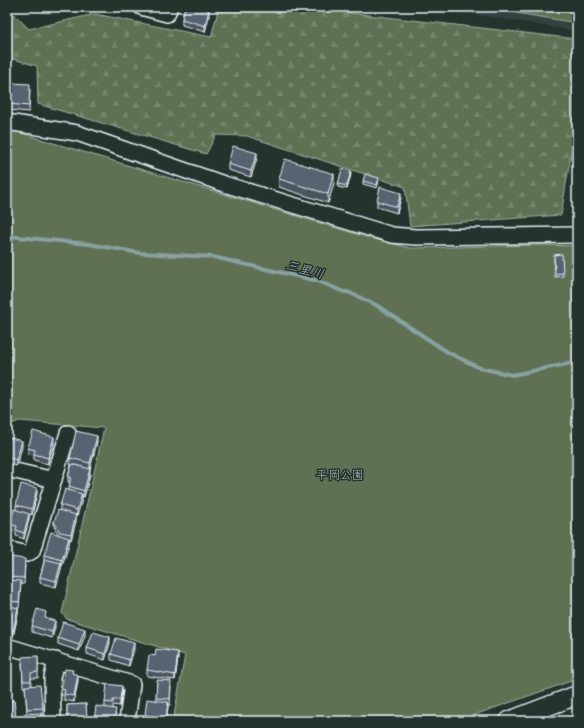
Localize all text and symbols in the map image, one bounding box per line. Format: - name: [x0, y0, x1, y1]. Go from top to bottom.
- water label: 三里川: [284, 255, 326, 283]
- park label: 平岡公園: [316, 466, 364, 483]

